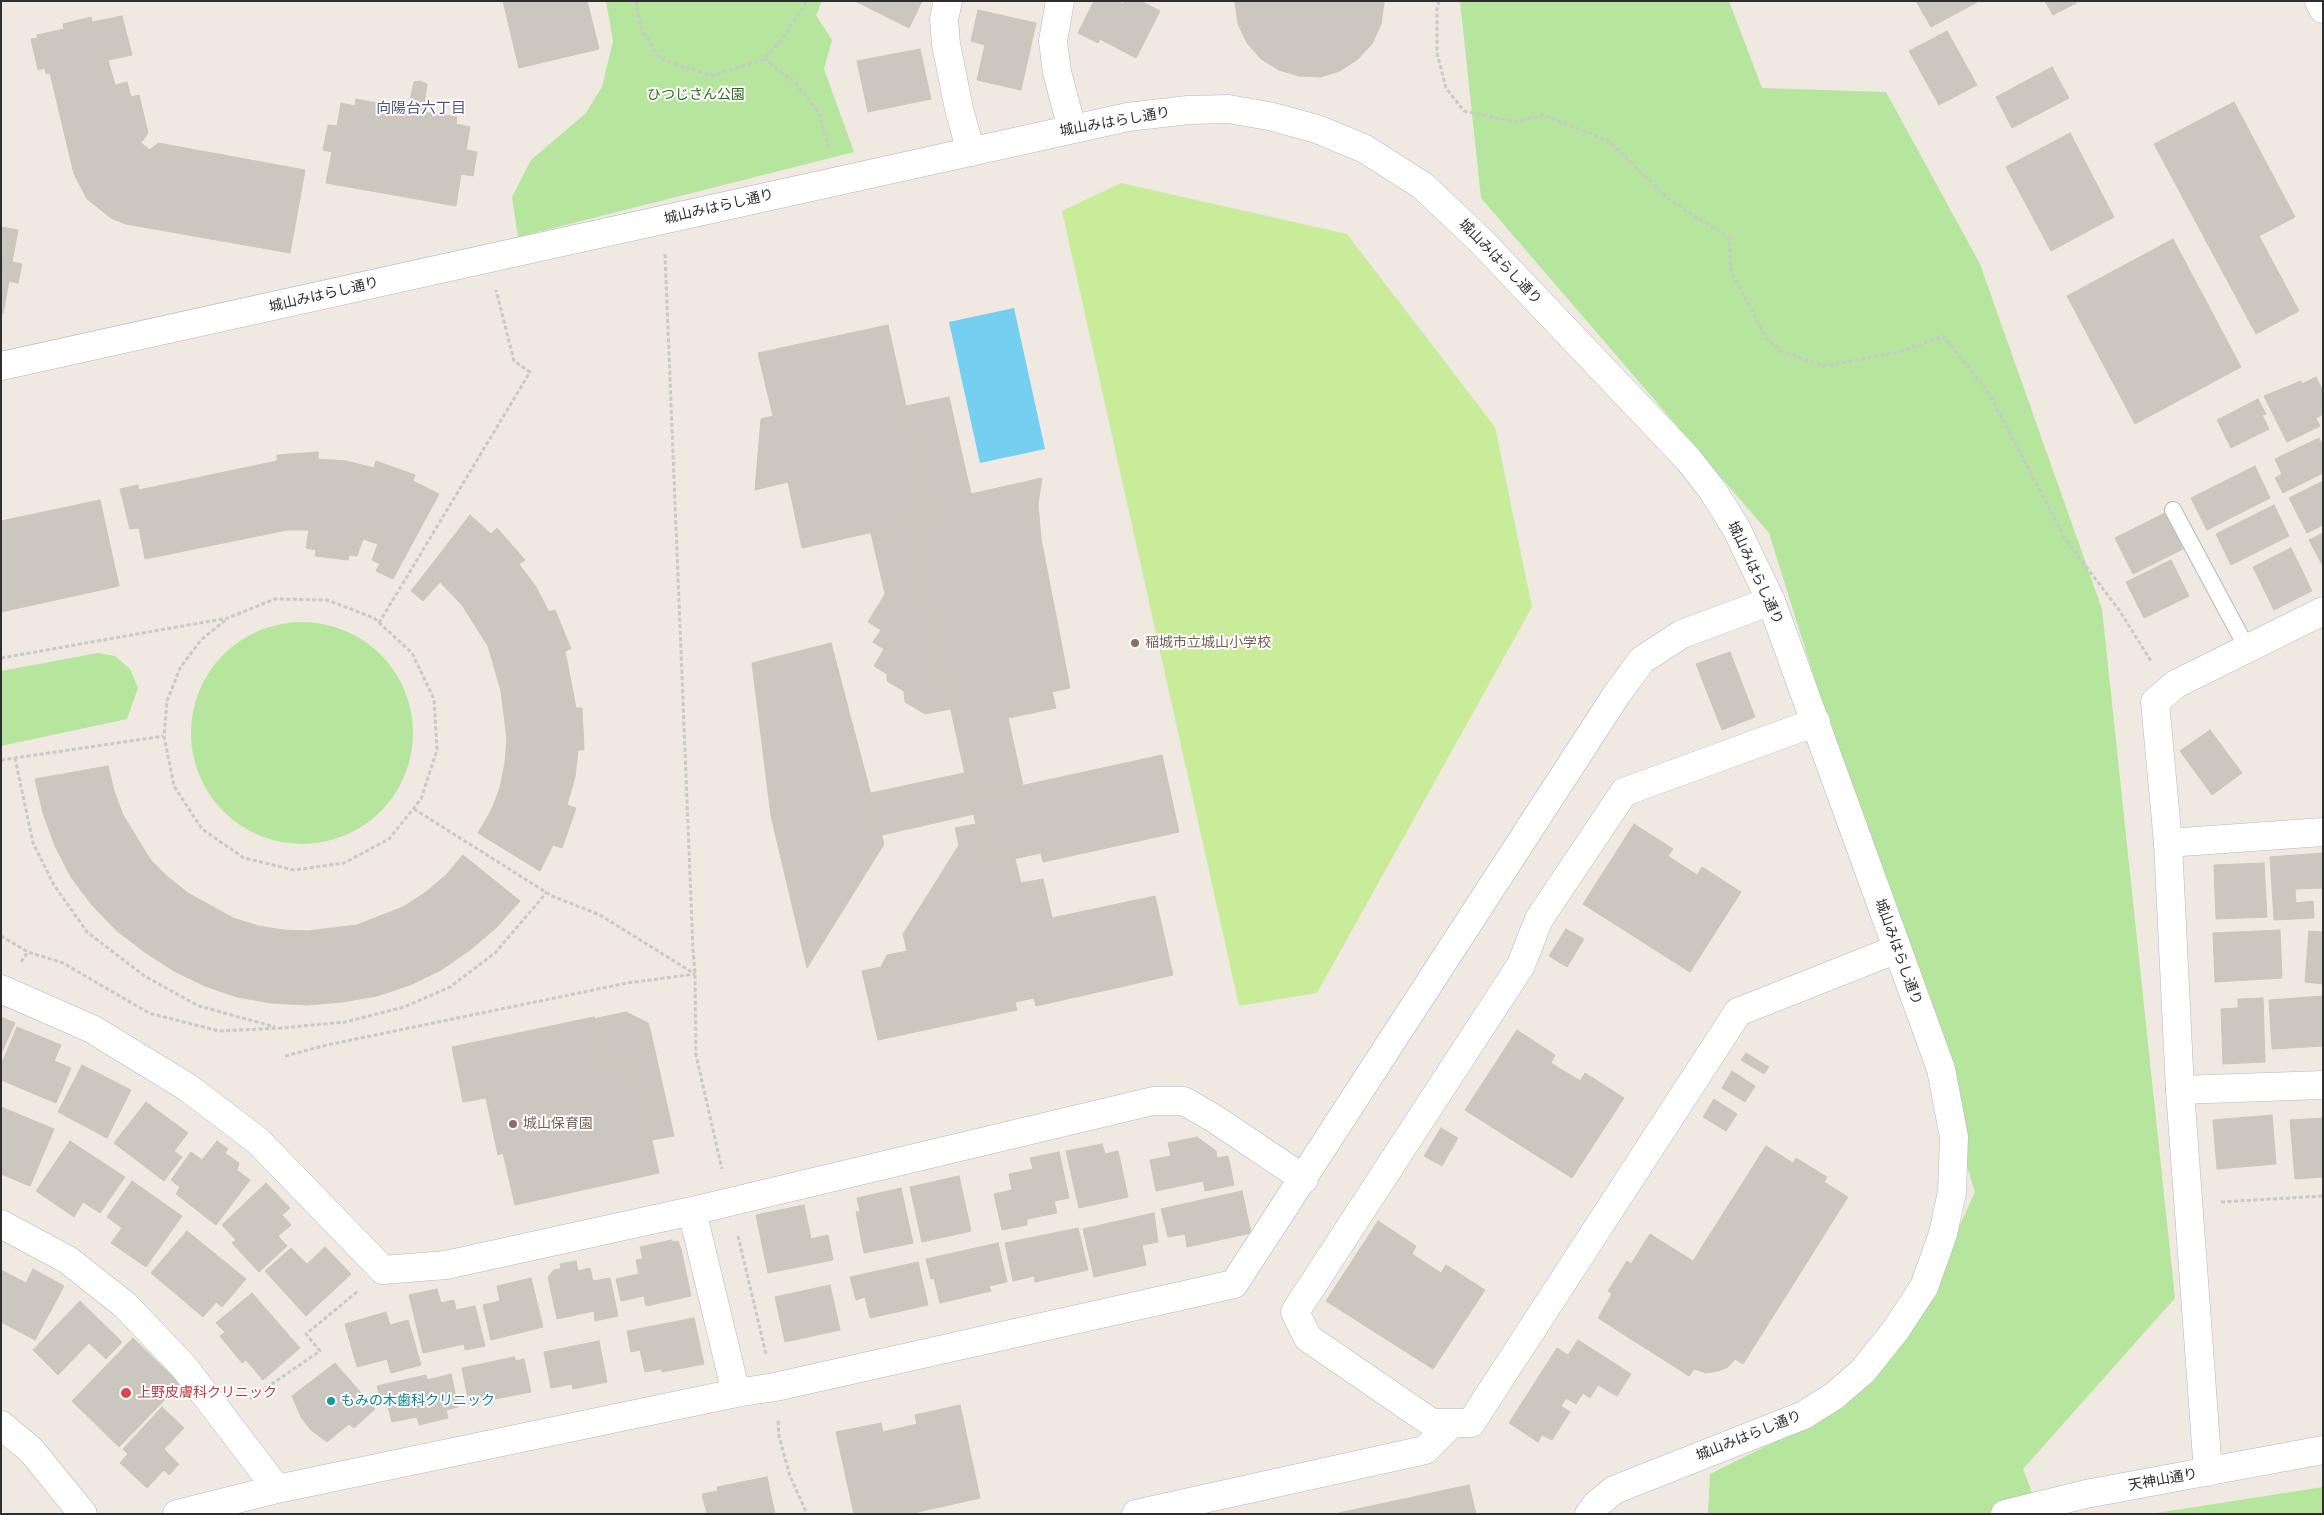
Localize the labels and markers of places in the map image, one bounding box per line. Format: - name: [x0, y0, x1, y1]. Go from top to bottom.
- place label: 稲城市立城山小学校: [1145, 635, 1271, 651]
- marker: 稲城市立城山小学校: [1129, 637, 1141, 649]
- place label: 城山保育園: [523, 1116, 593, 1132]
- marker: 城山保育園: [507, 1118, 519, 1130]
- place label: 上野皮膚科クリニック: [137, 1385, 277, 1401]
- marker: 上野皮膚科クリニック: [119, 1386, 133, 1400]
- place label: もみの木歯科クリニック: [341, 1393, 495, 1409]
- marker: もみの木歯科クリニック: [325, 1395, 337, 1407]

